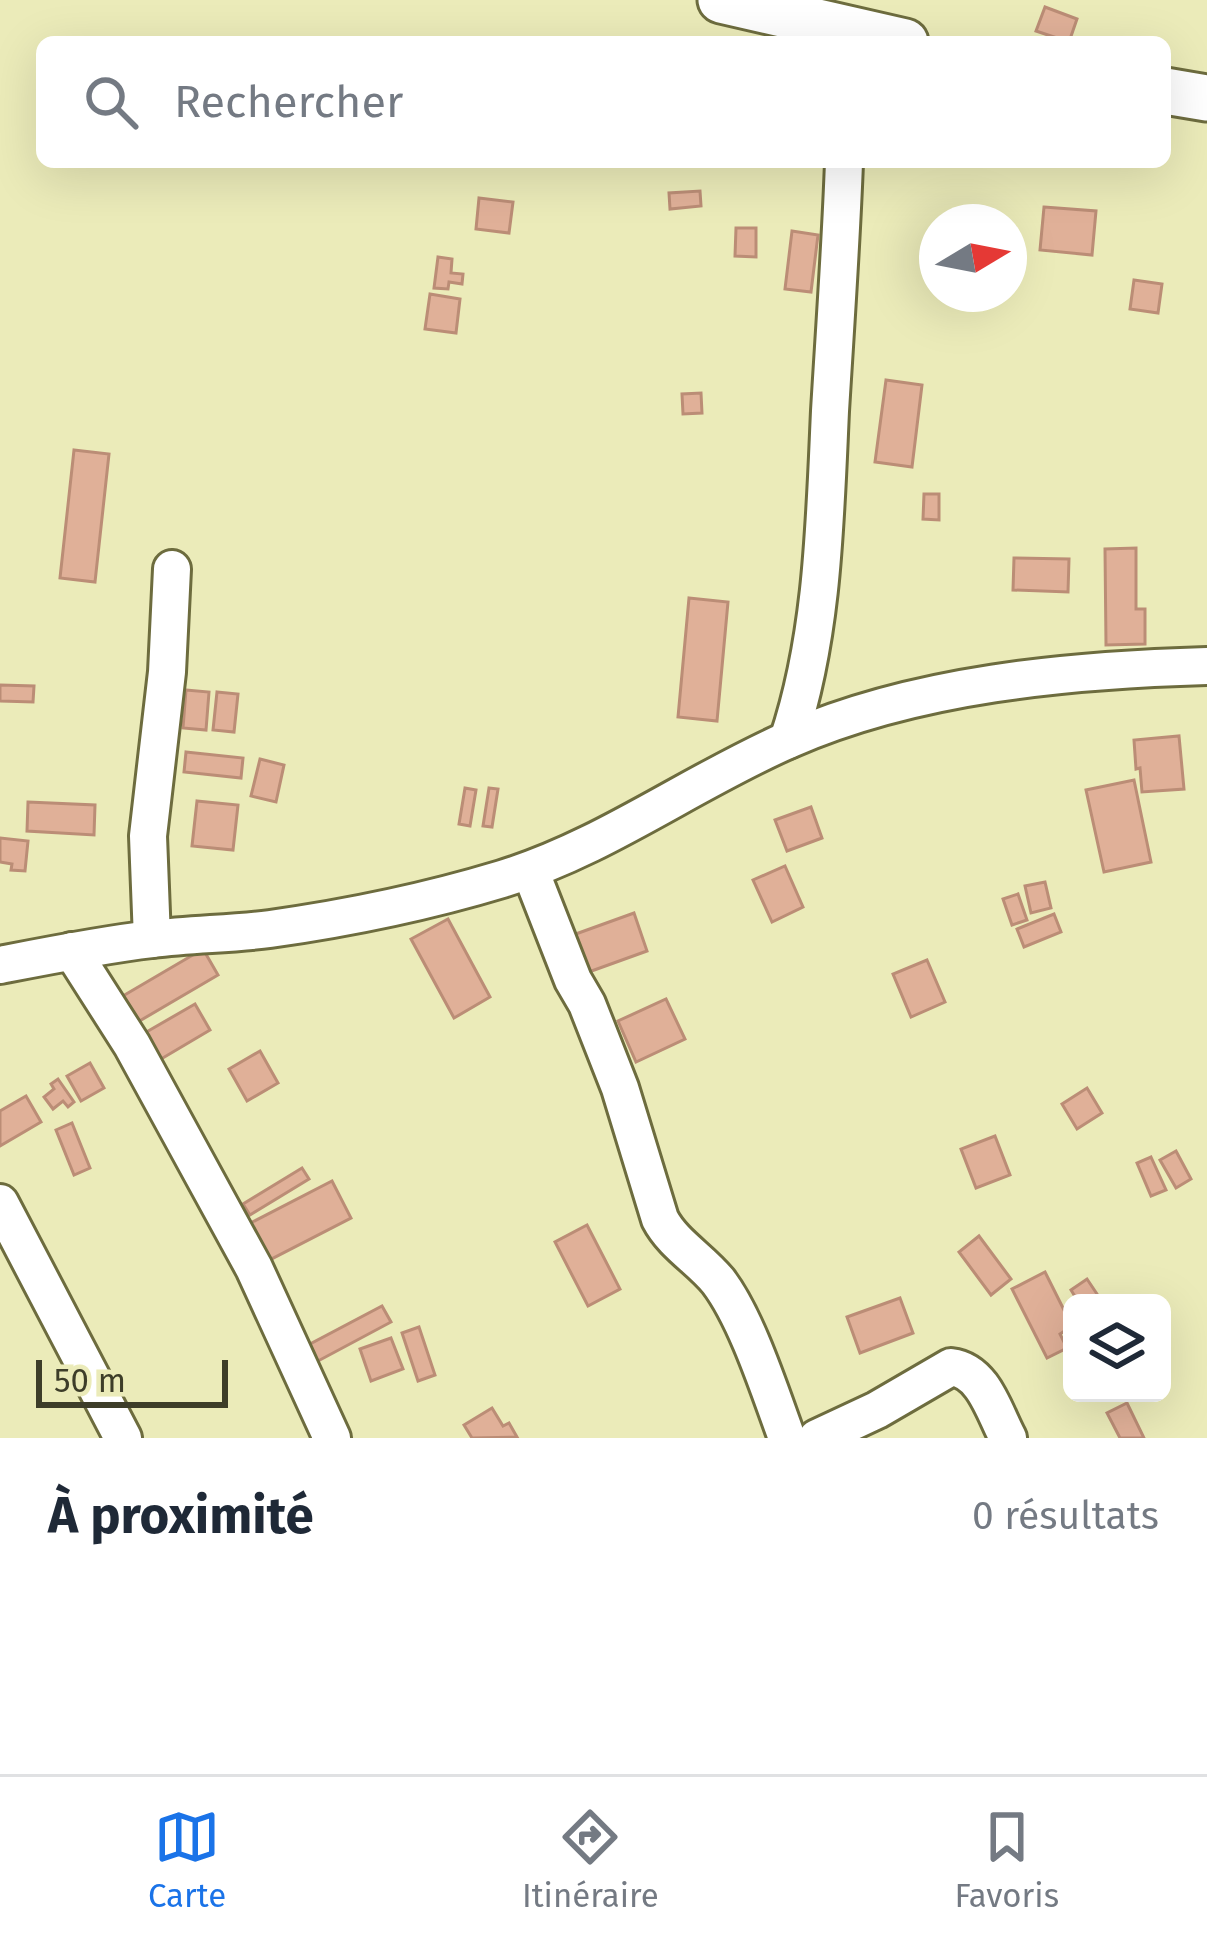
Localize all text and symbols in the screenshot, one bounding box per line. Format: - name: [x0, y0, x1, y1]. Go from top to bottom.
- search box: [36, 36, 1171, 168]
- icon: search: [78, 69, 144, 135]
- text: Rechercher: [174, 75, 403, 129]
- north arrow: [919, 204, 1027, 312]
- map controls: [1063, 1294, 1171, 1402]
- button: layers: [1063, 1294, 1171, 1402]
- scale bar: [36, 1354, 228, 1407]
- text: 50 m: [54, 1361, 126, 1401]
- text: À proximité: [48, 1485, 314, 1547]
- text: 0 résultats: [972, 1493, 1159, 1539]
- tab: Carte: [148, 1804, 226, 1916]
- tab: Itinéraire: [522, 1804, 659, 1916]
- tab: Favoris: [955, 1804, 1059, 1916]

